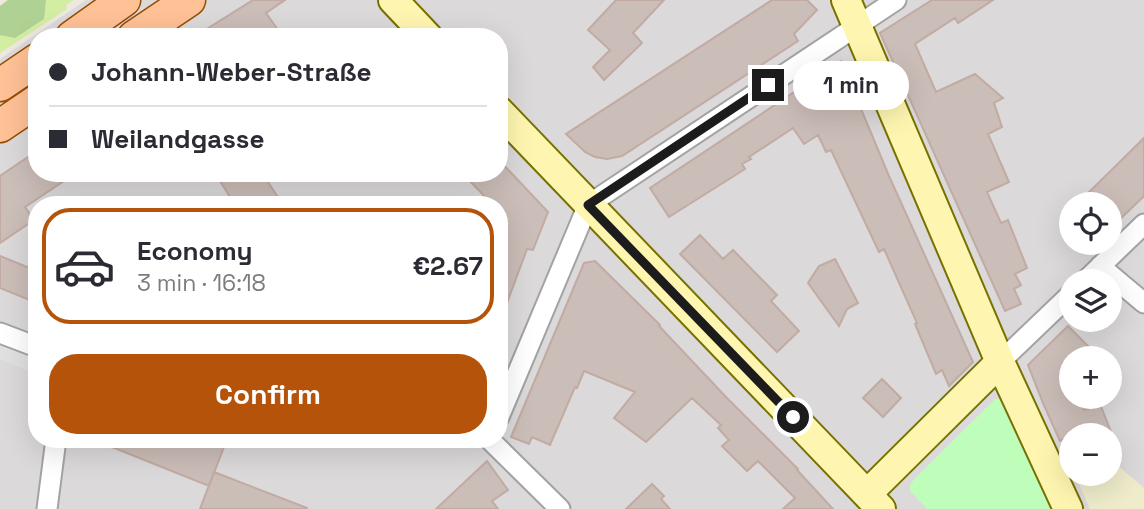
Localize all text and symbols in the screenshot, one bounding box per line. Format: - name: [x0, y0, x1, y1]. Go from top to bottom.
- text: Johann-Weber-Straße: [91, 55, 371, 89]
- callout: 1 min: [792, 60, 908, 110]
- route end: [752, 69, 784, 101]
- text: 1 min: [823, 70, 879, 100]
- text: Weilandgasse: [91, 122, 264, 156]
- map controls: [1059, 192, 1122, 486]
- button: locate: [1059, 192, 1122, 255]
- text: Economy: [137, 234, 253, 268]
- icon: car: [53, 235, 116, 298]
- text: €2.67: [412, 249, 483, 283]
- text: 3 min · 16:18: [137, 268, 266, 298]
- button: layers: [1059, 269, 1122, 332]
- button: +: [1059, 346, 1122, 409]
- button: Confirm: [49, 354, 487, 434]
- route start: [777, 401, 809, 433]
- button: −: [1059, 423, 1122, 486]

